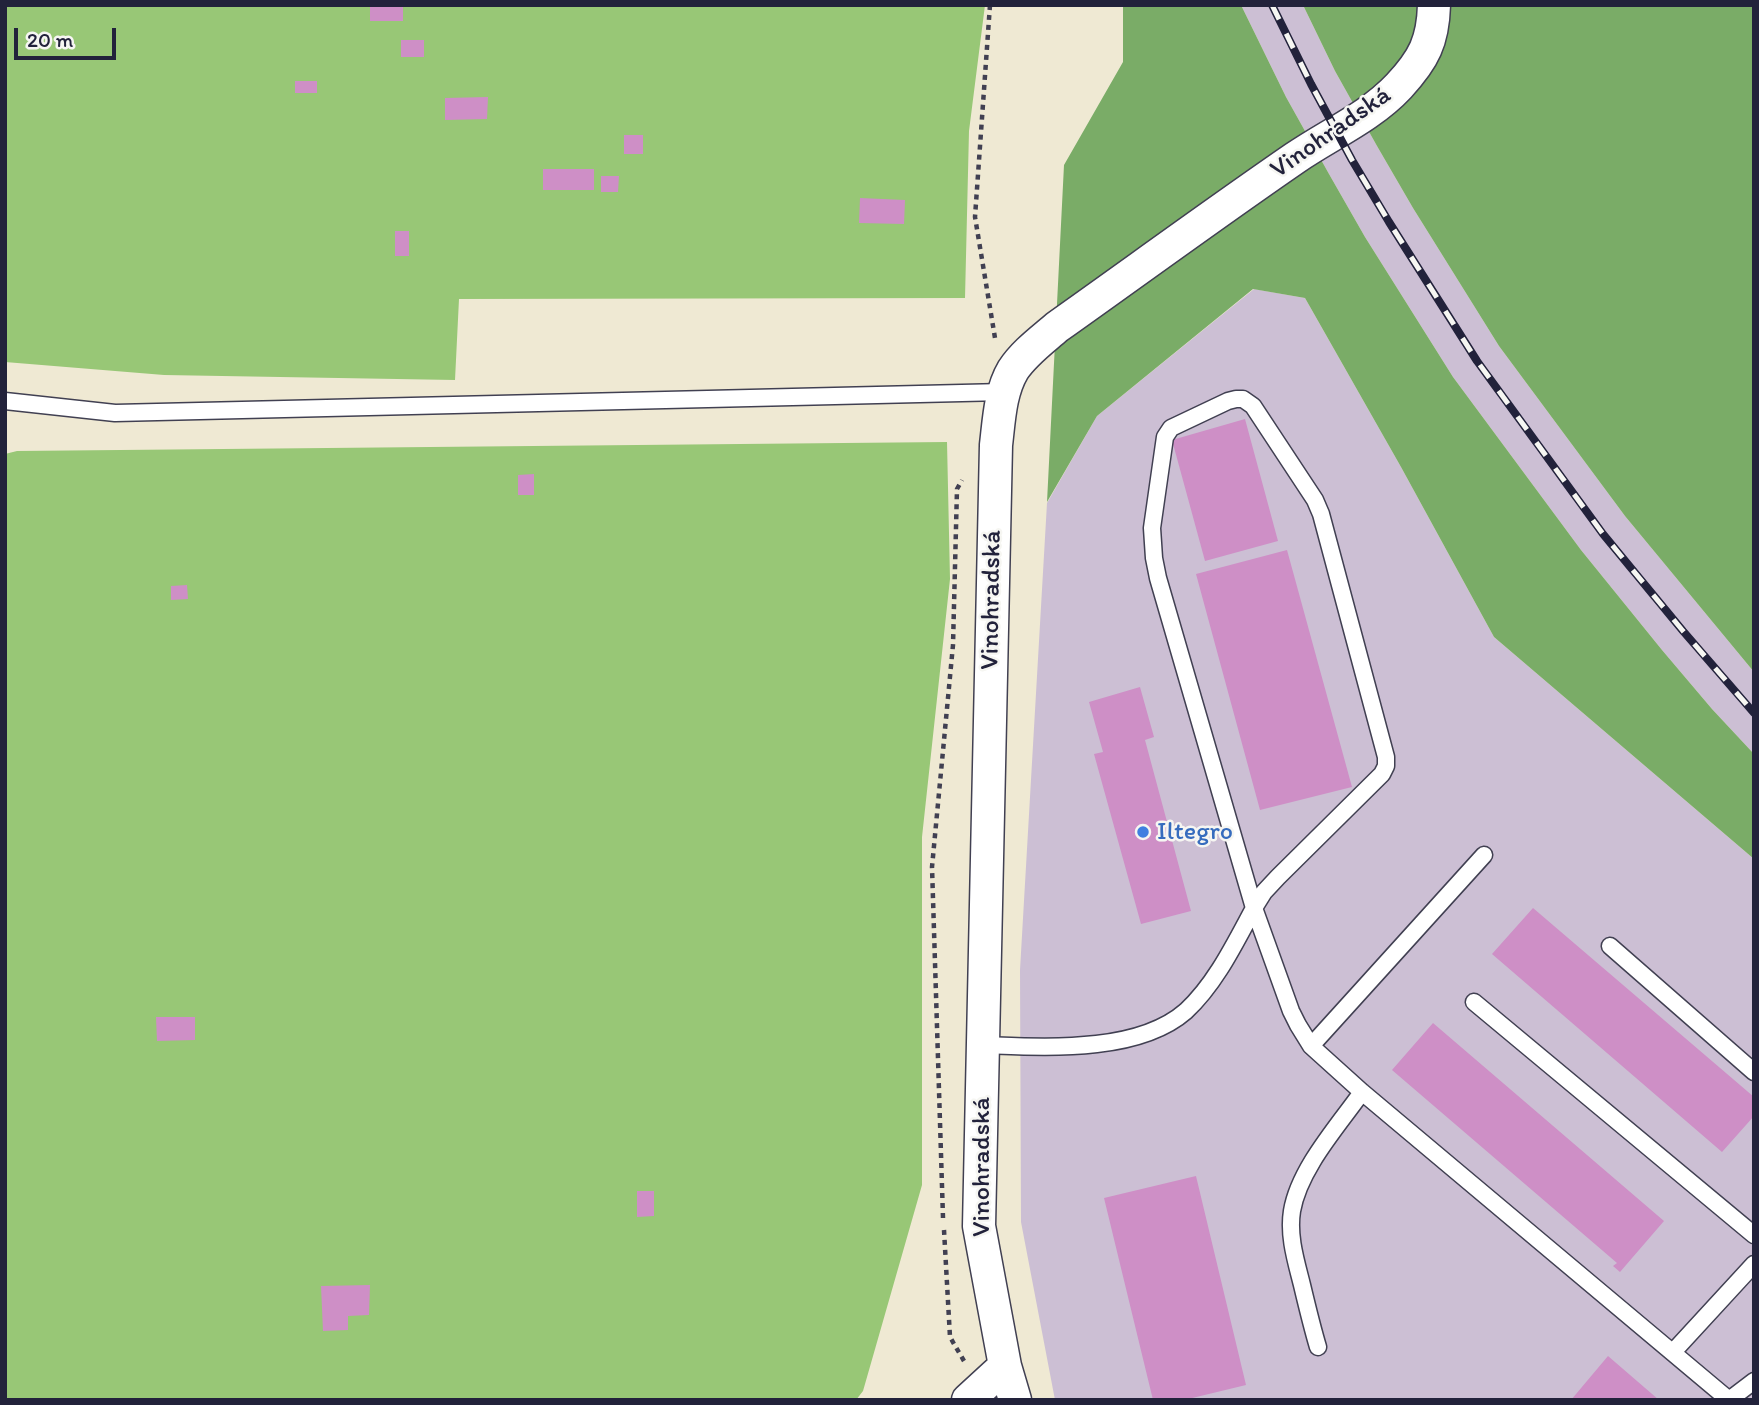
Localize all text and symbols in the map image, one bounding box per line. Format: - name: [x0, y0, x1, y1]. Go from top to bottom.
- scale bar: [18, 14, 119, 58]
- text: 20 m: [27, 27, 73, 52]
- street label: Vinohradská: [1265, 80, 1397, 186]
- street label: Vinohradská: [975, 530, 1009, 670]
- place label: Iltegro: [1157, 816, 1233, 848]
- marker: Iltegro: [1135, 824, 1151, 840]
- street label: Vinohradská: [966, 1097, 998, 1237]

